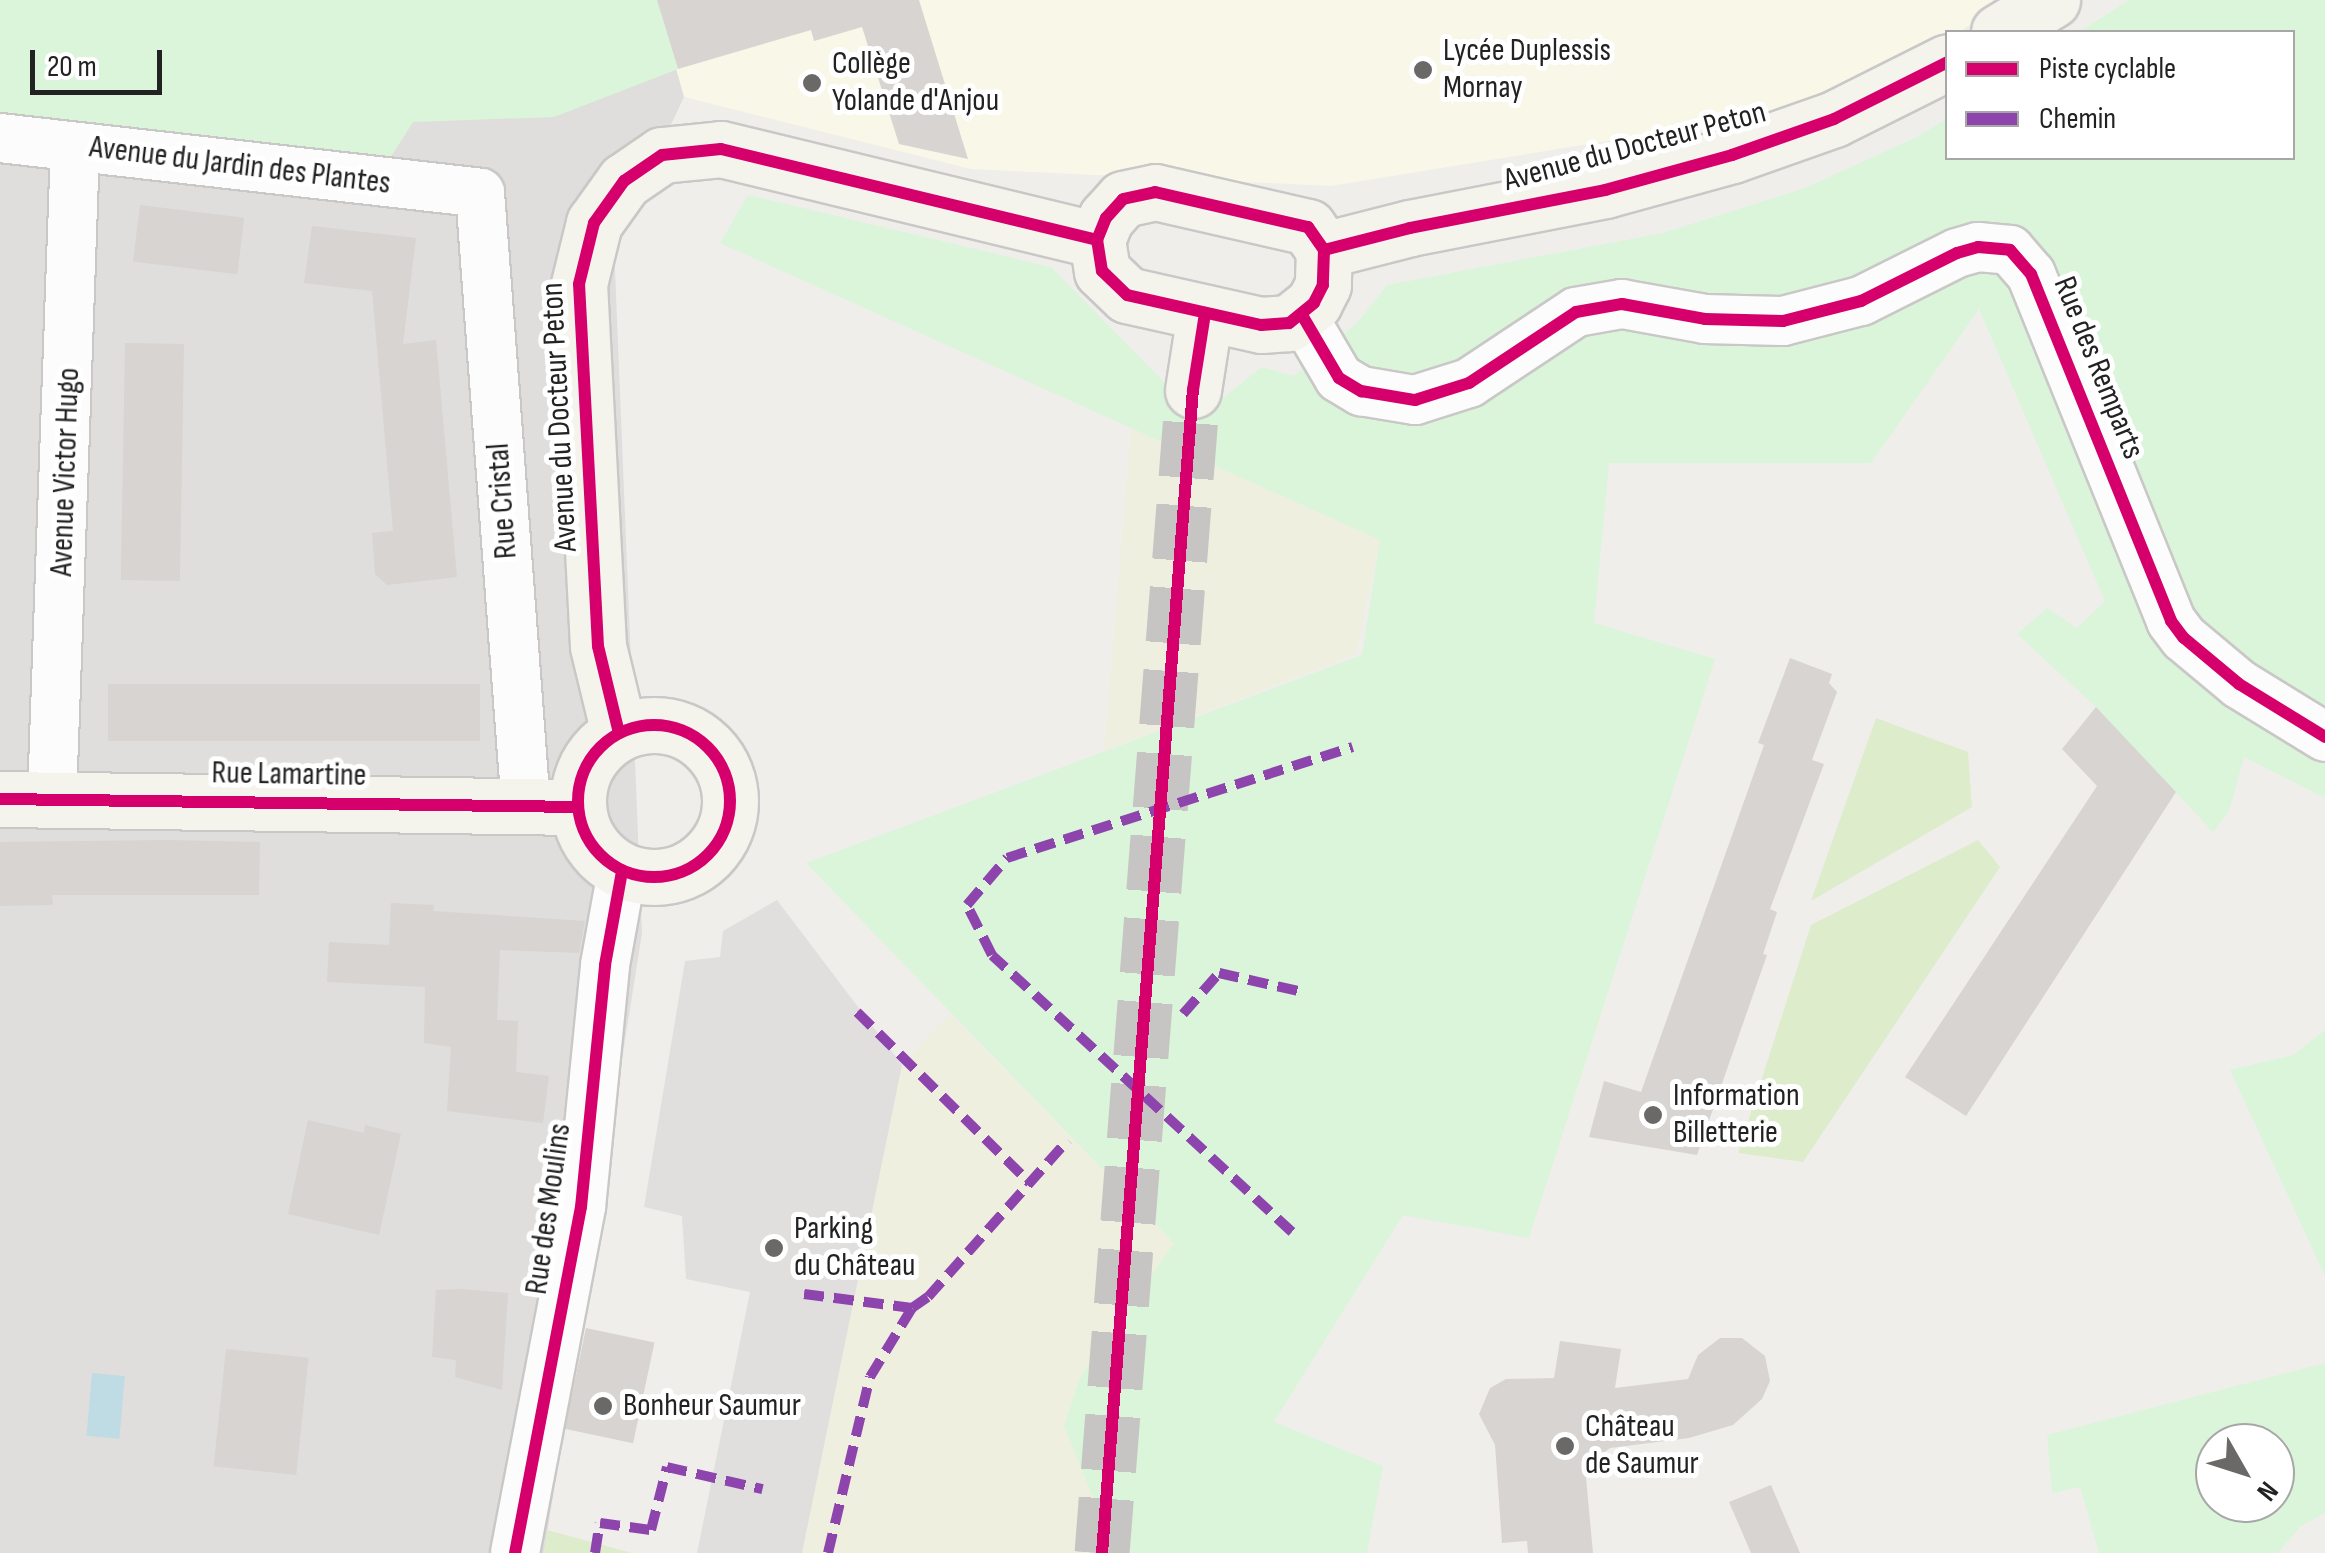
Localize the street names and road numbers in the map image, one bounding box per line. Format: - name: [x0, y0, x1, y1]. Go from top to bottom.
- street label: Avenue du Docteur Peton: [1500, 94, 1770, 200]
- street label: Avenue du Jardin des Plantes: [87, 128, 393, 204]
- street label: Rue des Remparts: [2044, 271, 2152, 465]
- street label: Avenue du Docteur Peton: [534, 281, 586, 553]
- street label: Avenue Victor Hugo: [43, 367, 89, 577]
- street label: Rue Cristal: [480, 442, 526, 560]
- street label: Rue Lamartine: [211, 754, 367, 796]
- street label: Rue des Moulins: [518, 1121, 580, 1297]

